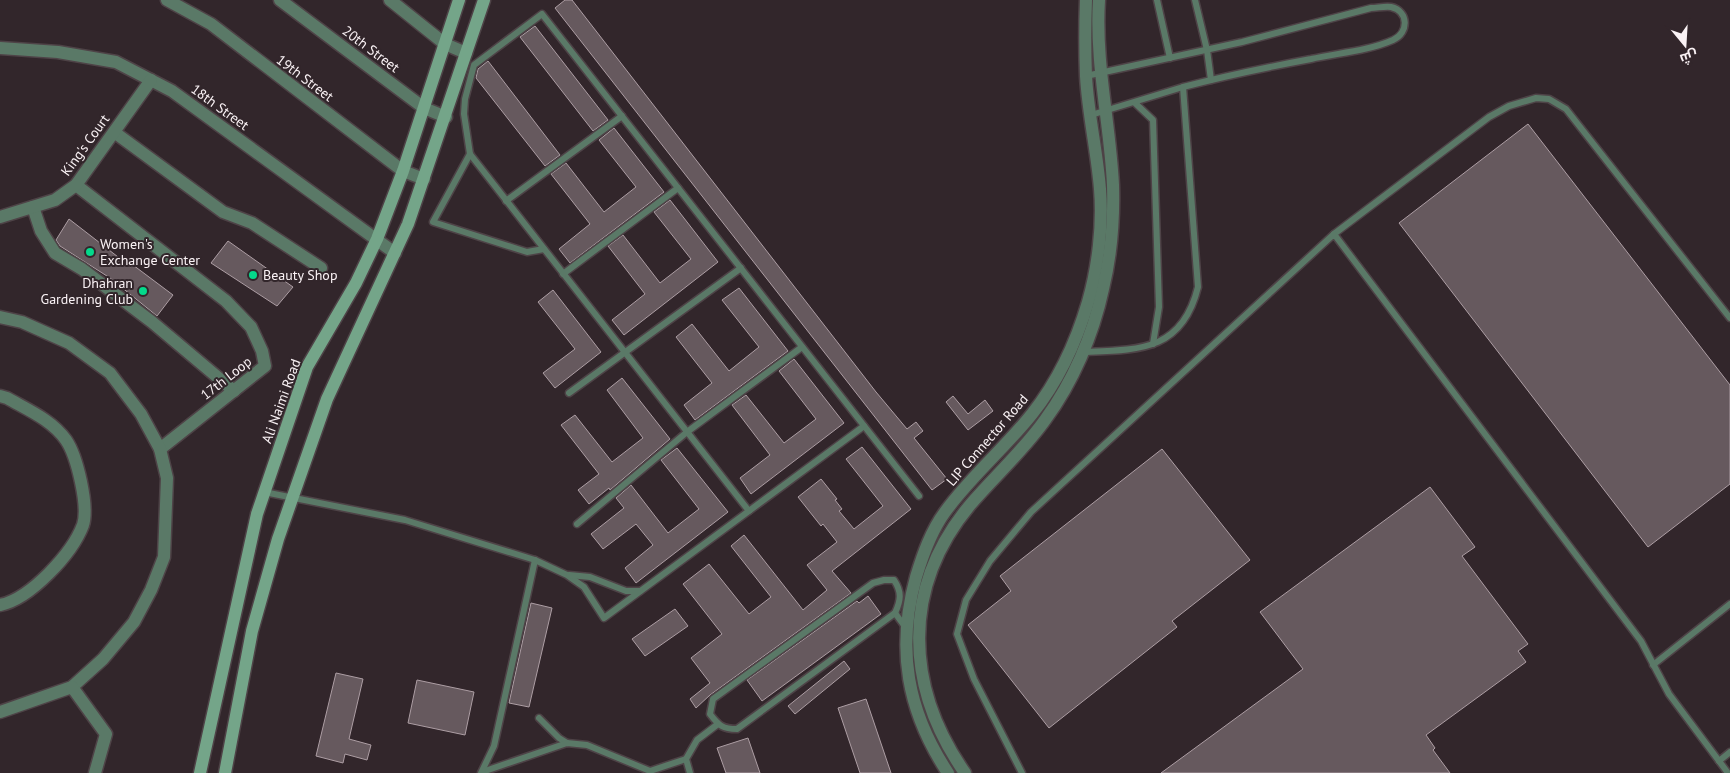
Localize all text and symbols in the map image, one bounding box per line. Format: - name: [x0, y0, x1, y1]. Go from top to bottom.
- north arrow: [1660, 20, 1710, 70]
- street label: 20th Street: [339, 22, 403, 77]
- text: ش: [1678, 46, 1700, 69]
- street label: 19th Street: [273, 51, 337, 106]
- street label: 18th Street: [188, 80, 253, 134]
- street label: King's Court: [57, 110, 114, 179]
- place label: Women's Exchange Center: [100, 235, 200, 269]
- marker: Women's Exchange Center: [84, 246, 96, 258]
- place label: Beauty Shop: [263, 266, 337, 284]
- marker: Beauty Shop: [247, 269, 259, 281]
- place label: Dhahran Gardening Club: [41, 274, 133, 308]
- marker: Dhahran Gardening Club: [137, 285, 149, 297]
- street label: 17th Loop: [197, 352, 255, 404]
- street label: Ali Naimi Road: [257, 356, 305, 446]
- street label: LIP Connector Road: [942, 390, 1032, 490]

